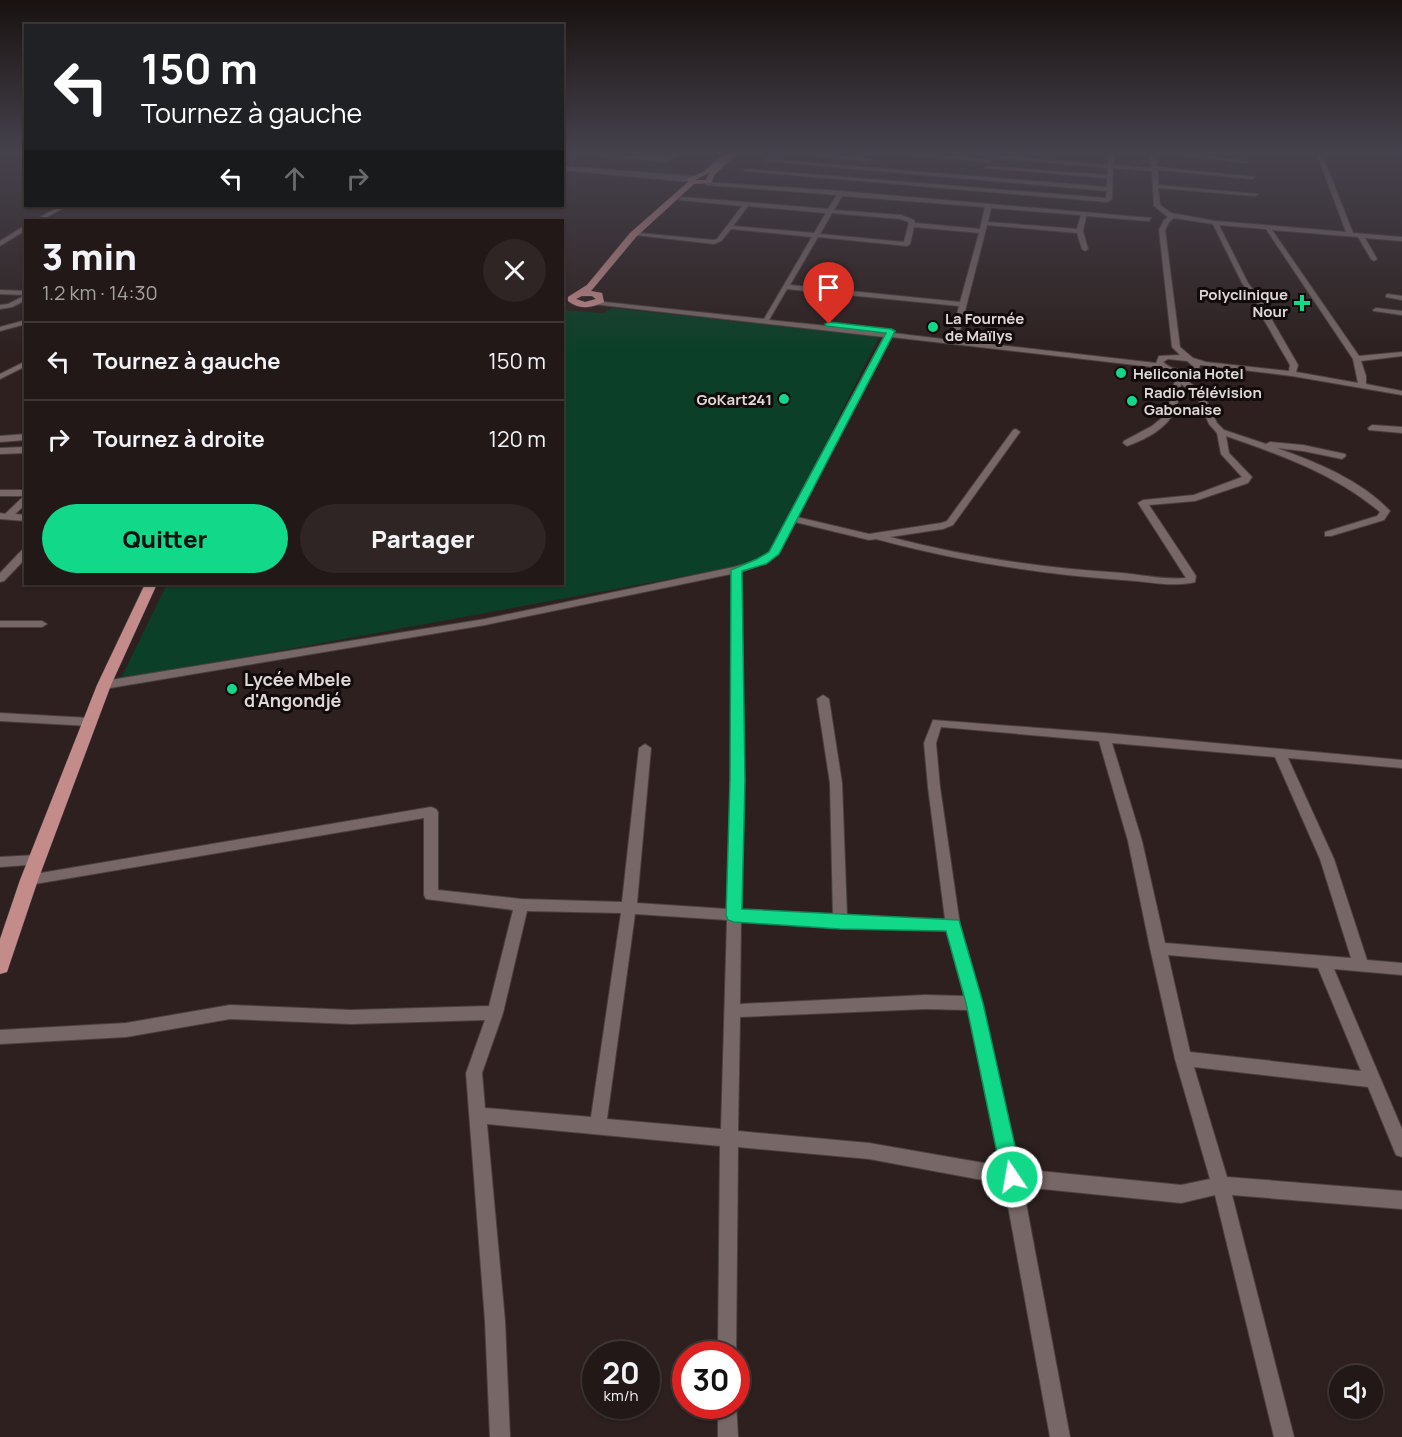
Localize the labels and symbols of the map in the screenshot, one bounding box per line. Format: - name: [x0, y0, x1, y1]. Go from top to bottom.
- pin: [803, 262, 854, 324]
- place label: Polyclinique Nour: [1199, 284, 1288, 322]
- marker: Polyclinique Nour: [1293, 294, 1311, 312]
- place label: La Fournée de Maïlys: [945, 308, 1024, 346]
- marker: La Fournée de Maïlys: [926, 320, 940, 334]
- place label: Heliconia Hotel: [1133, 363, 1244, 384]
- marker: Heliconia Hotel: [1114, 366, 1128, 380]
- place label: Radio Télévision Gabonaise: [1144, 382, 1262, 420]
- place label: GoKart241: [697, 389, 772, 410]
- marker: GoKart241: [777, 392, 791, 406]
- marker: Radio Télévision Gabonaise: [1125, 394, 1139, 408]
- place label: Lycée Mbele d'Angondjé: [244, 667, 351, 712]
- marker: Lycée Mbele d'Angondjé: [225, 682, 239, 696]
- position arrow: [980, 1145, 1044, 1209]
- speed limit sign: 30: [672, 1341, 750, 1419]

